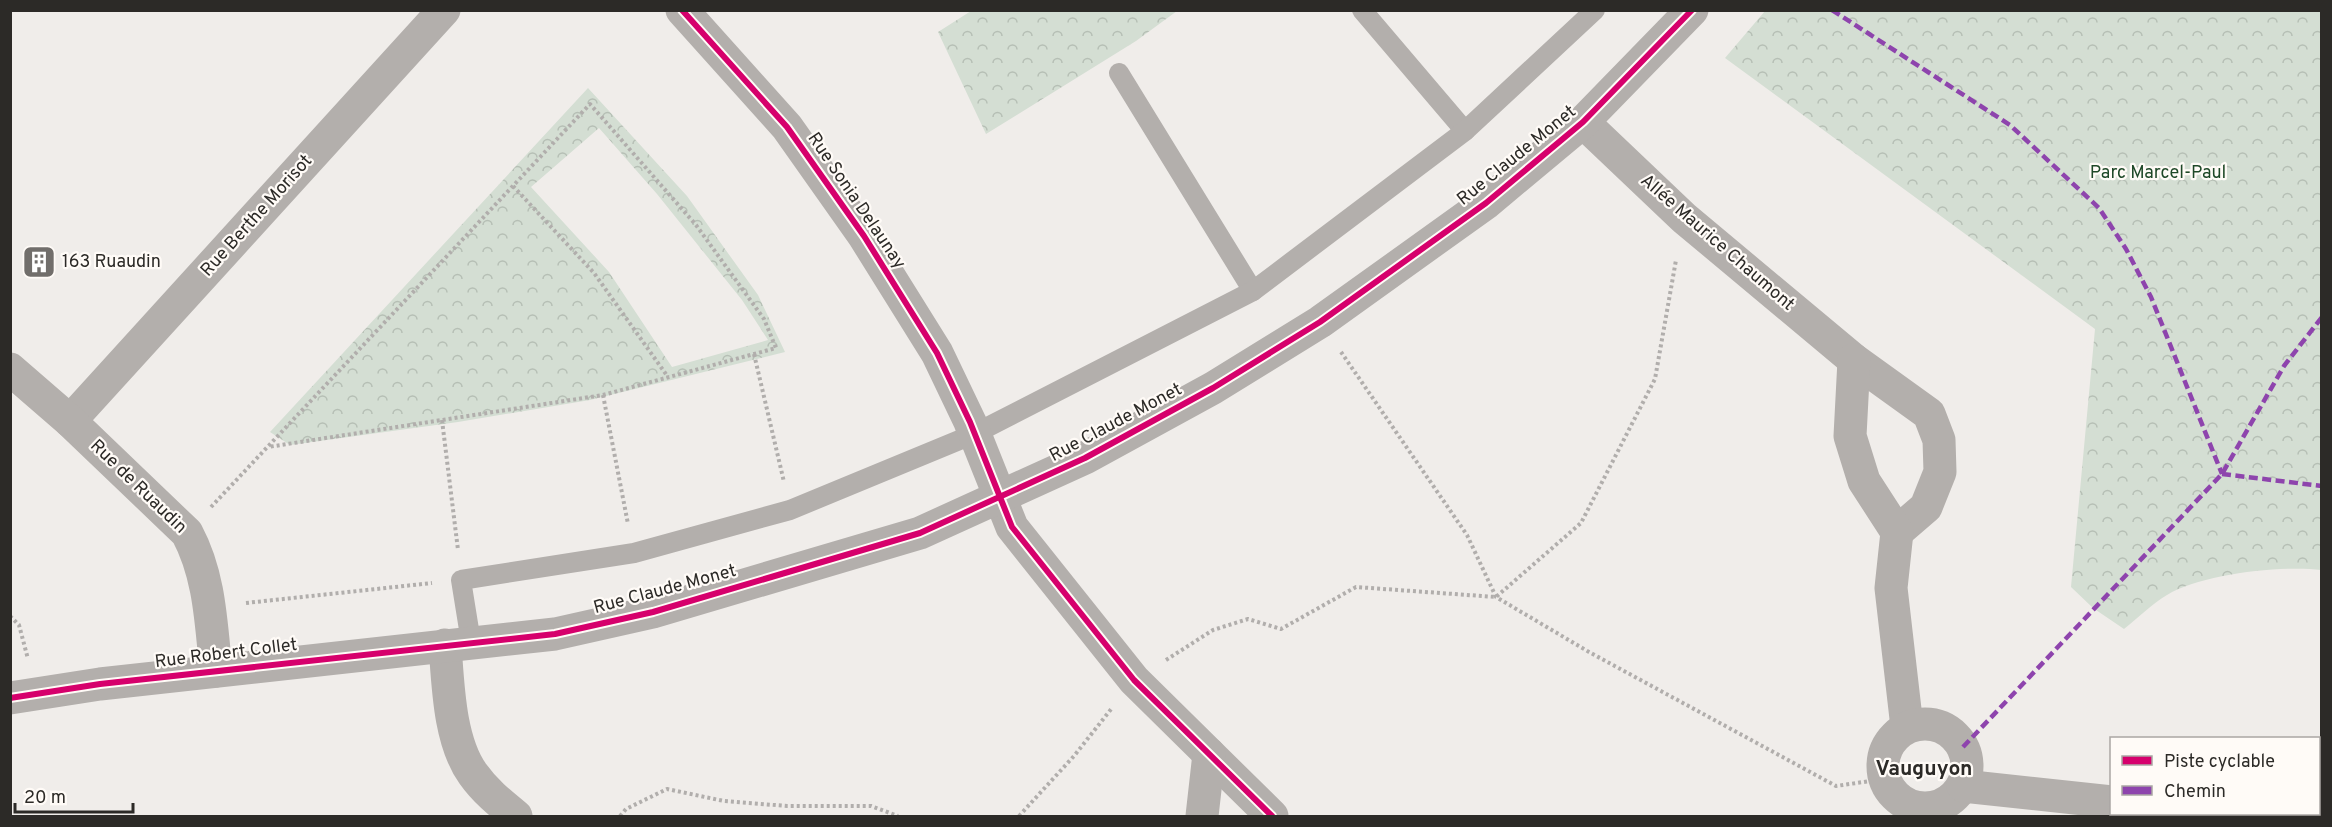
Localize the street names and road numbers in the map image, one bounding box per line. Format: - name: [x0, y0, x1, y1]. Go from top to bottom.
- street label: Rue Claude Monet: [1453, 101, 1581, 211]
- street label: Rue Sonia Delaunay: [802, 128, 910, 274]
- street label: Rue Berthe Morisot: [196, 150, 318, 282]
- street label: Allée Maurice Chaumont: [1635, 170, 1799, 316]
- street label: Rue Claude Monet: [1046, 378, 1186, 468]
- street label: Rue de Ruaudin: [85, 435, 191, 539]
- street label: Rue Claude Monet: [591, 560, 739, 620]
- street label: Rue Robert Collet: [153, 634, 299, 674]

